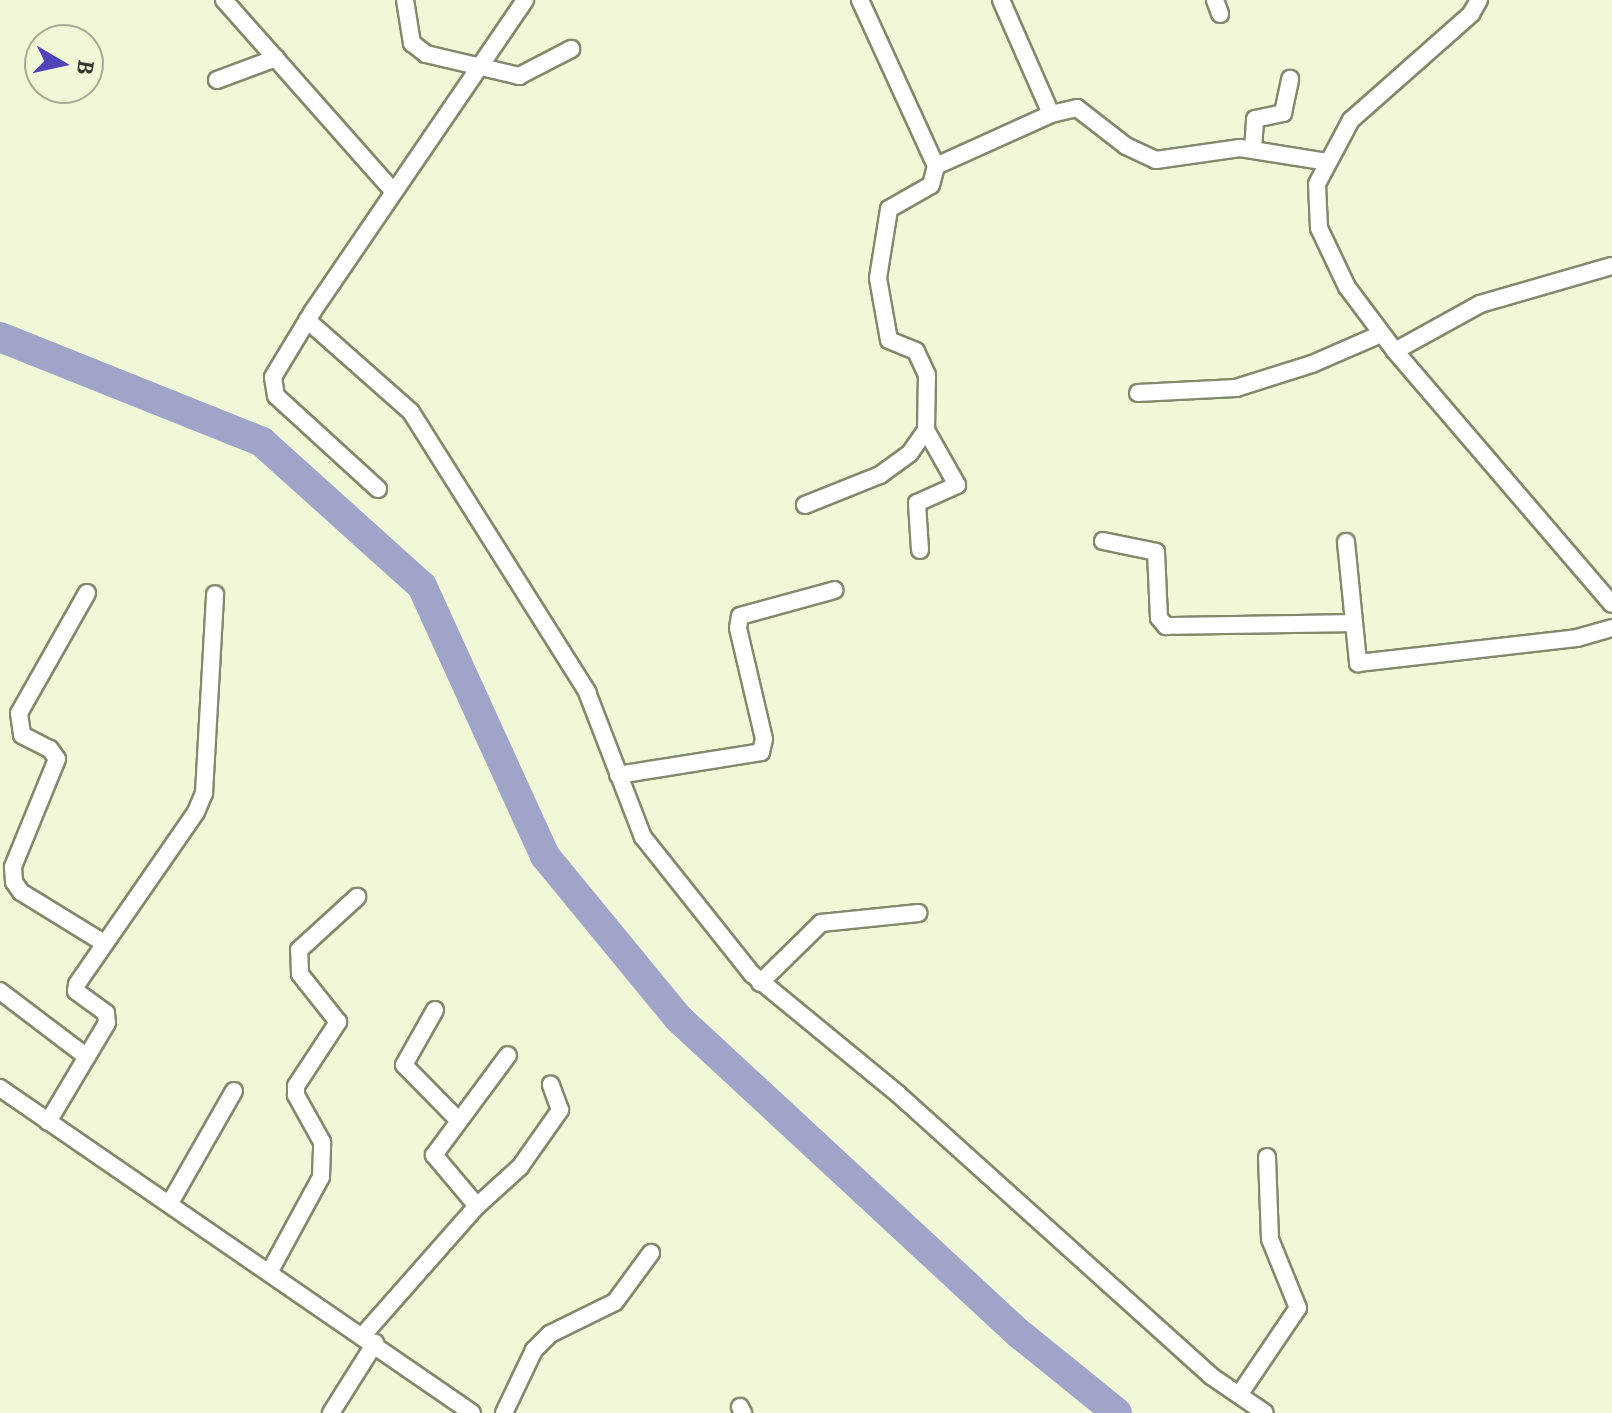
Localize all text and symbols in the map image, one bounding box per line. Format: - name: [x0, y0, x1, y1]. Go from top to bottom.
- north arrow: [24, 24, 104, 104]
- text: B: [71, 58, 101, 77]

